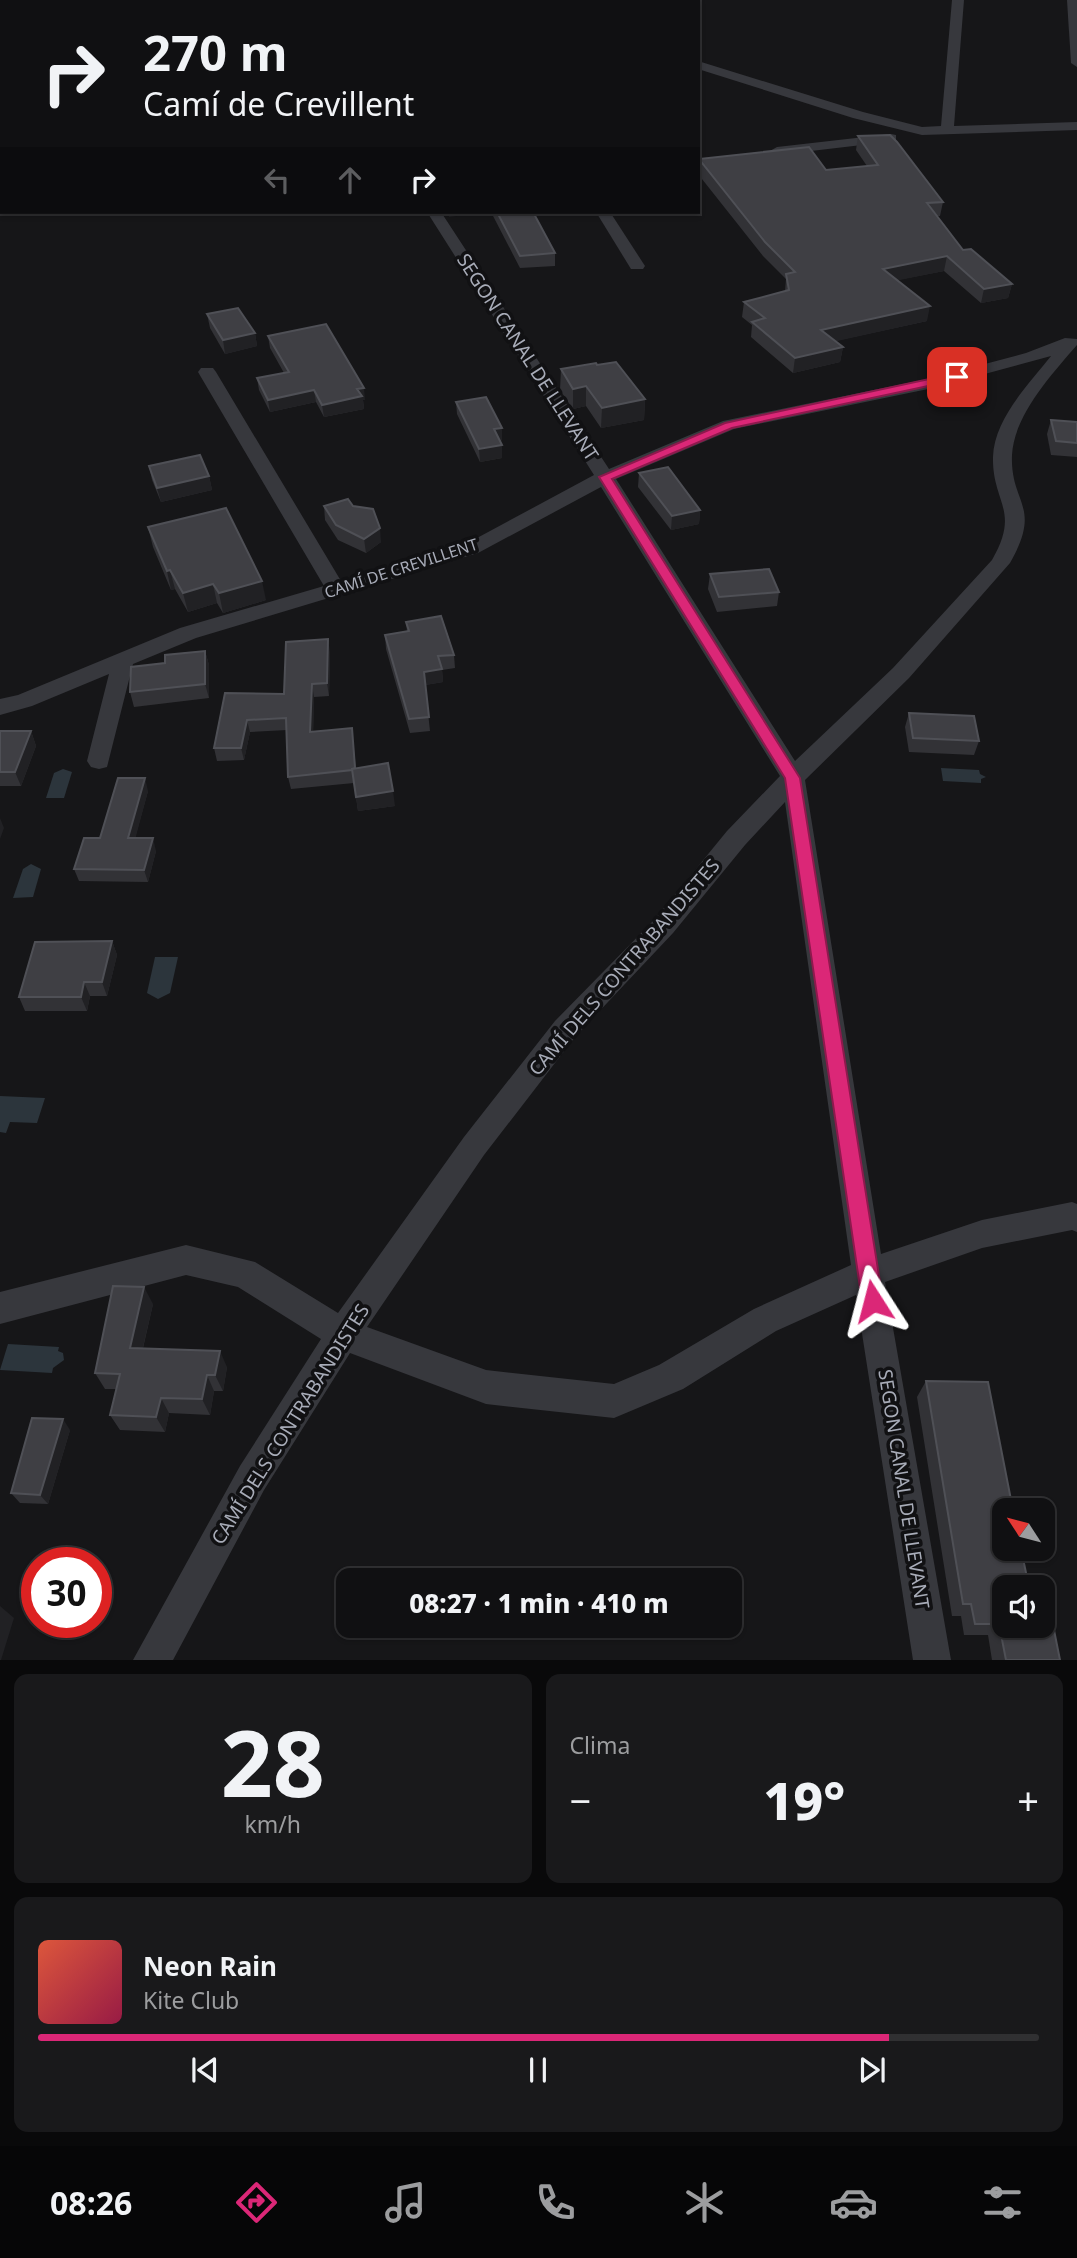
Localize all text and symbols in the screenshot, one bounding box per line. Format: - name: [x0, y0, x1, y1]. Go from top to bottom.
- text: 270 m: [143, 19, 288, 85]
- icon: right: [28, 28, 119, 119]
- text: Camí de Crevillent: [143, 82, 414, 125]
- icon: left: [258, 161, 296, 199]
- icon: ahead: [331, 161, 369, 199]
- icon: right: [404, 161, 442, 199]
- street label: SEGON CANAL DE LLEVANT: [451, 248, 605, 466]
- pin: [927, 347, 987, 407]
- icon: arrive: [938, 358, 976, 396]
- street label: CAMÍ DE CREVILLENT: [322, 533, 481, 603]
- street label: CAMÍ DELS CONTRABANDISTES: [523, 853, 725, 1081]
- position arrow: [836, 1264, 910, 1338]
- street label: CAMÍ DELS CONTRABANDISTES: [205, 1299, 375, 1549]
- street label: SEGON CANAL DE LLEVANT: [872, 1367, 936, 1611]
- north arrow: [992, 1498, 1055, 1561]
- map controls: [992, 1498, 1055, 1638]
- speed limit sign: 30: [21, 1547, 112, 1638]
- button: sound: [992, 1575, 1055, 1638]
- text: 08:27 · 1 min · 410 m: [409, 1585, 669, 1621]
- text: 28: [221, 1700, 325, 1824]
- text: Clima: [570, 1729, 630, 1761]
- text: 19°: [763, 1764, 845, 1835]
- text: −: [570, 1774, 591, 1826]
- text: +: [1017, 1774, 1039, 1826]
- text: km/h: [244, 1808, 301, 1840]
- text: Neon Rain: [143, 1948, 277, 1984]
- text: Kite Club: [143, 1984, 239, 2016]
- icon: previous: [186, 2051, 224, 2089]
- icon: pause: [519, 2051, 557, 2089]
- icon: next: [853, 2051, 891, 2089]
- icon: directions: [232, 2178, 281, 2227]
- icon: music: [381, 2178, 430, 2227]
- icon: phone: [531, 2178, 580, 2227]
- icon: climate: [680, 2178, 729, 2227]
- icon: car: [829, 2178, 878, 2227]
- icon: filters: [978, 2178, 1027, 2227]
- text: 08:26: [50, 2181, 132, 2224]

